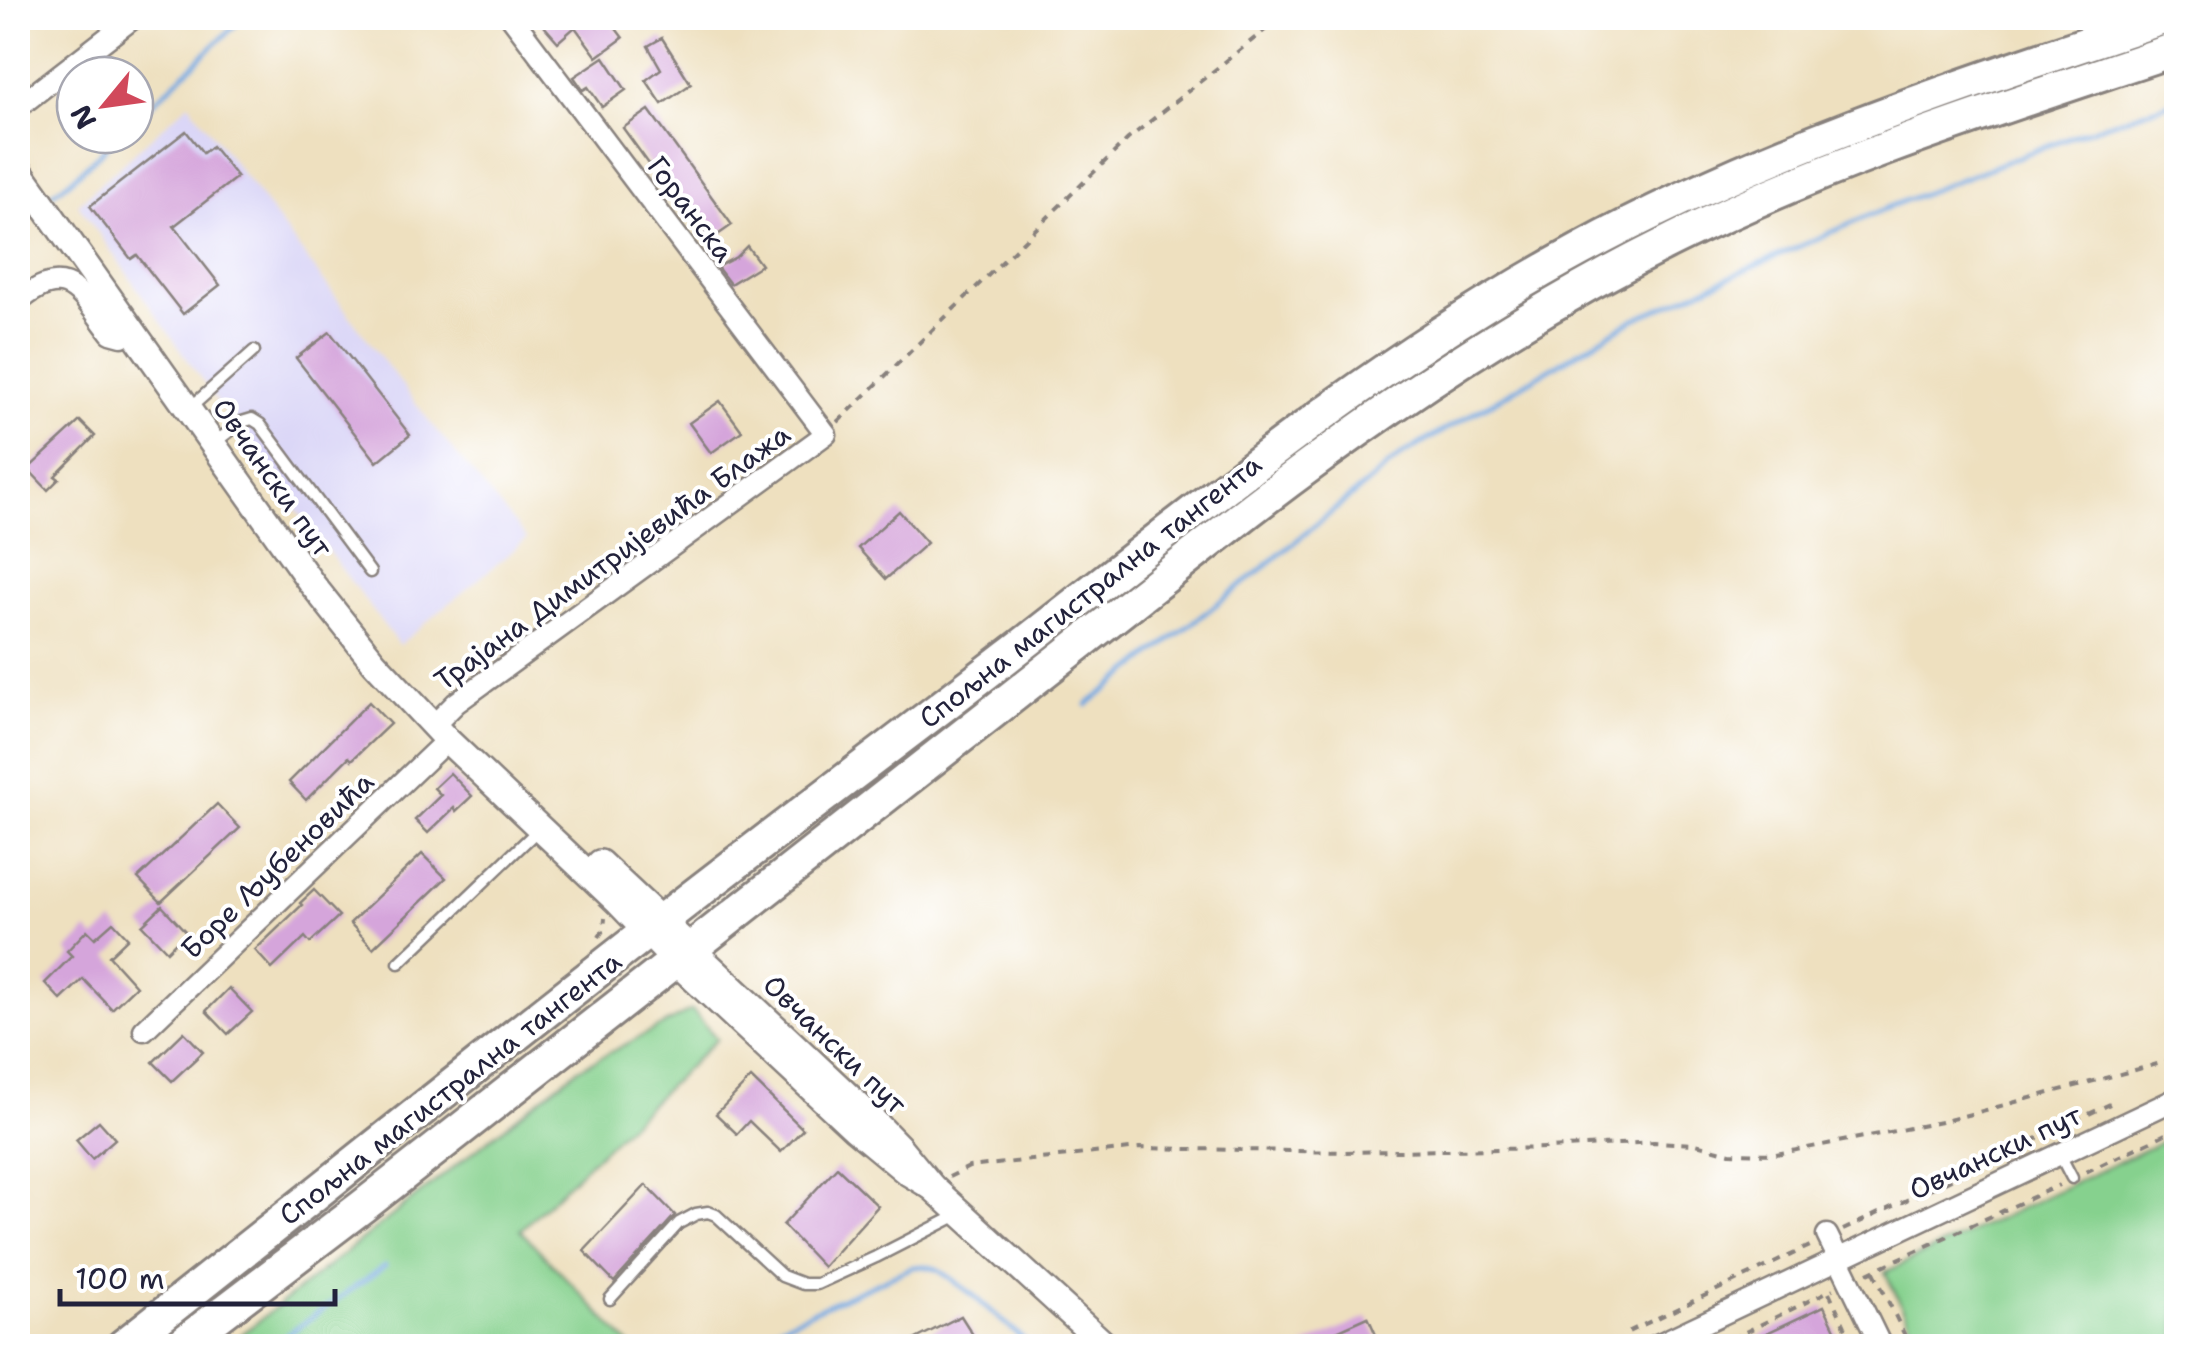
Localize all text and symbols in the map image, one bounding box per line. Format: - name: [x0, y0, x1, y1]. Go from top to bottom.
- north arrow: [55, 55, 155, 155]
- text: N: [61, 98, 105, 136]
- street label: Горанска: [639, 148, 743, 270]
- street label: Овчански пут: [204, 390, 342, 565]
- street label: Трајана Димитријевића Блажа: [426, 415, 798, 699]
- street label: Спољна магистрална тангента: [911, 445, 1269, 737]
- street label: Боре Љубеновића: [172, 763, 382, 967]
- street label: Спољна магистрална тангента: [271, 942, 629, 1234]
- street label: Овчански пут: [755, 966, 916, 1123]
- street label: Овчански пут: [1903, 1095, 2088, 1208]
- scale bar: [60, 1244, 335, 1306]
- text: 100 m: [75, 1258, 165, 1299]

